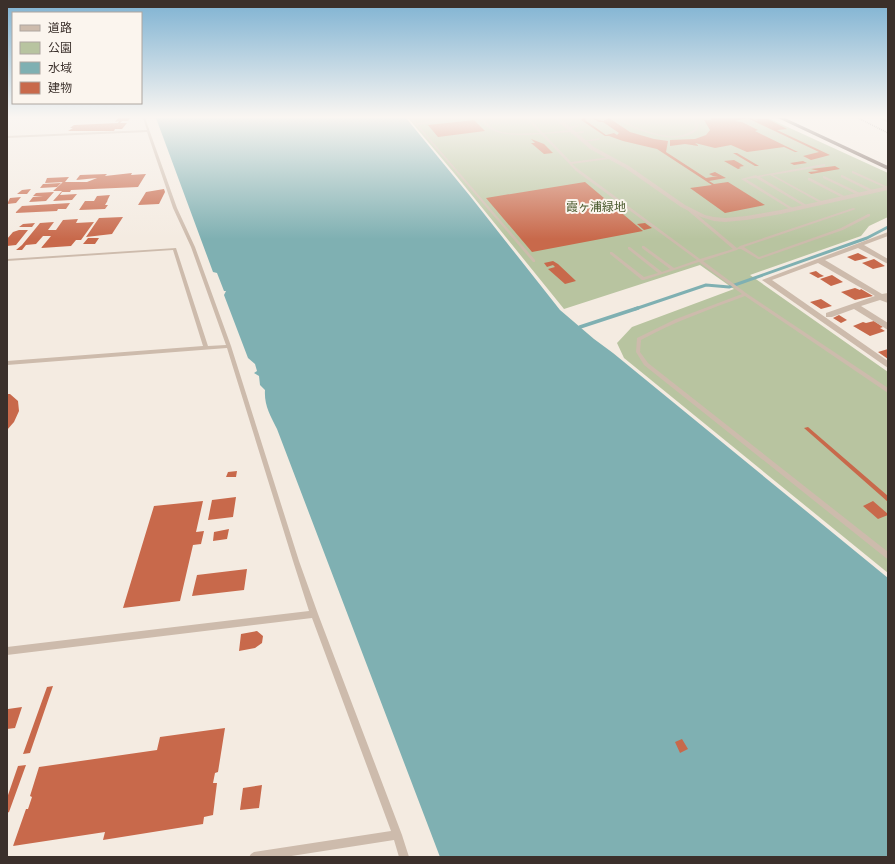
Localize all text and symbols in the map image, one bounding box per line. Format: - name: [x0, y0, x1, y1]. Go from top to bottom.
- legend: [12, 12, 142, 104]
- text: 道路: [48, 21, 72, 35]
- text: 公園: [48, 41, 72, 55]
- text: 水域: [48, 61, 72, 75]
- text: 建物: [48, 81, 72, 95]
- park label: 霞ヶ浦緑地: [566, 200, 626, 214]

